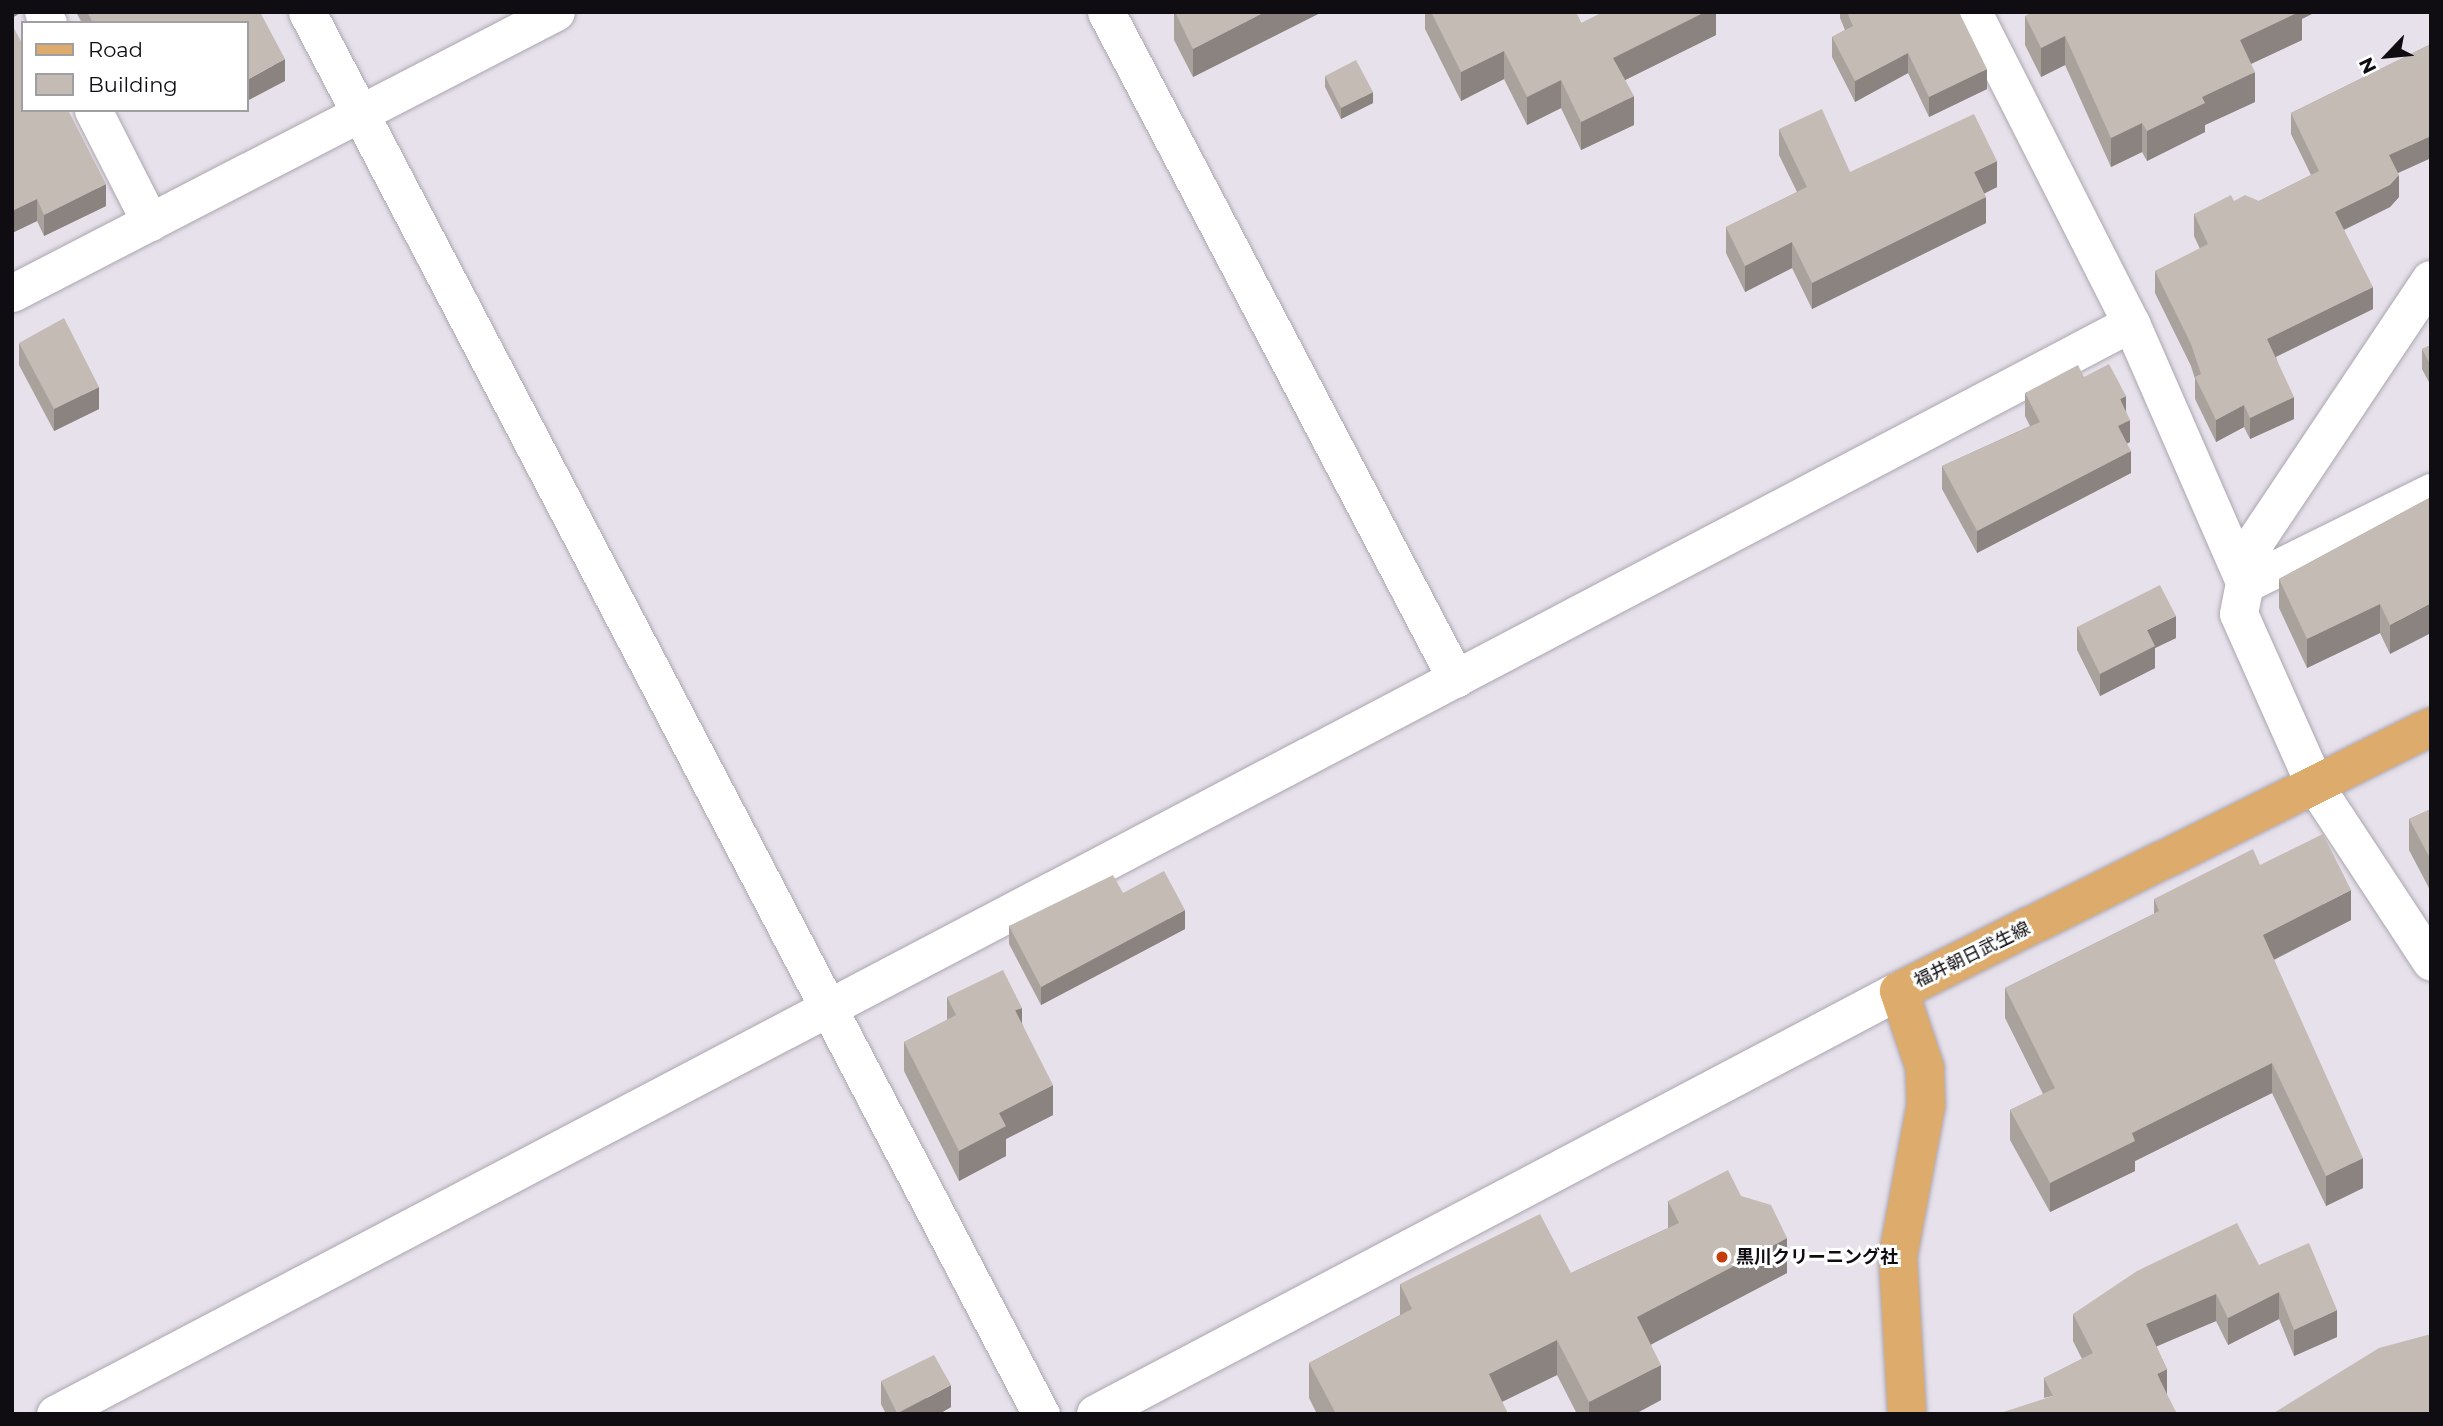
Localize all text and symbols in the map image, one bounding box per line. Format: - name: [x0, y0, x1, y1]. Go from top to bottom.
- legend: [21, 21, 248, 112]
- north arrow: [2352, 21, 2422, 91]
- text: Road: [88, 37, 143, 62]
- text: N: [2354, 53, 2381, 77]
- text: Building: [88, 72, 178, 97]
- street label: 福井朝日武生線: [1911, 918, 2033, 992]
- place label: 黒川クリーニング社: [1736, 1246, 1898, 1268]
- marker: 黒川クリーニング社: [1714, 1249, 1730, 1265]

